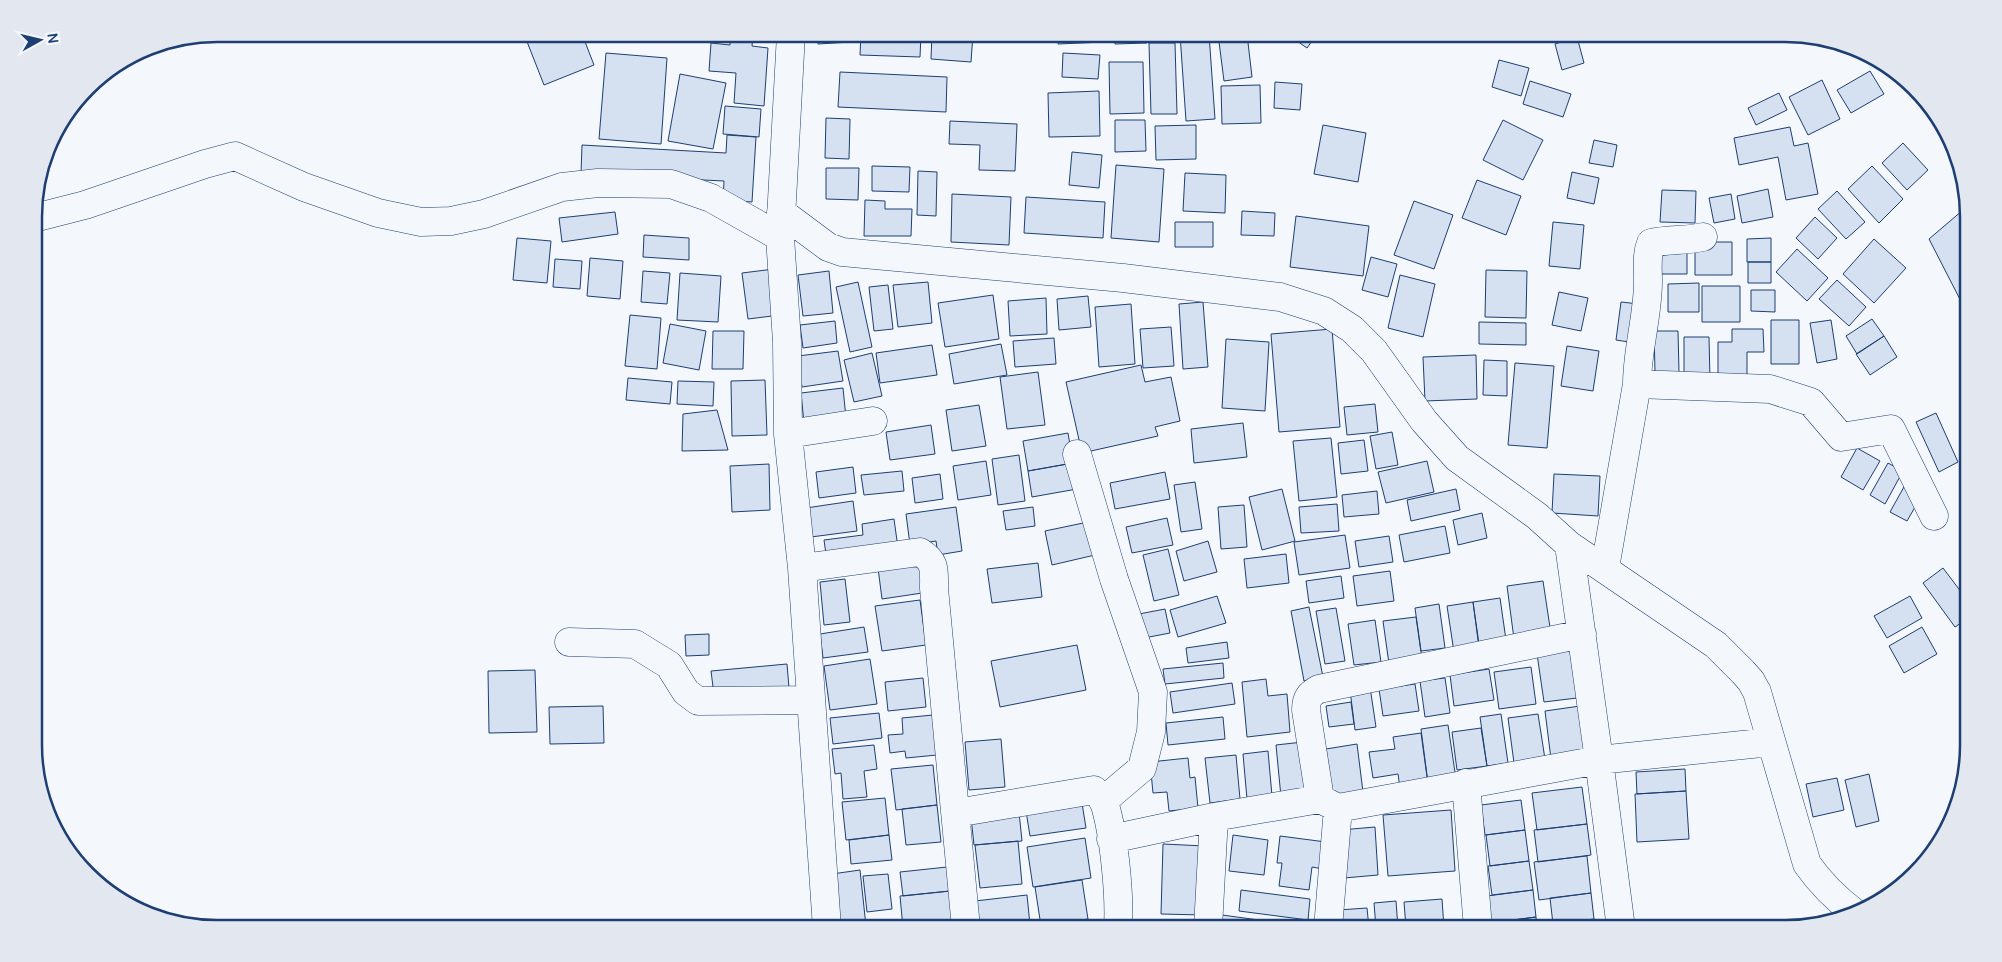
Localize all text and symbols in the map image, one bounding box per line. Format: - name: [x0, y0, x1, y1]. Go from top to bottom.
- north arrow: [15, 15, 65, 65]
- text: N: [43, 32, 63, 44]

